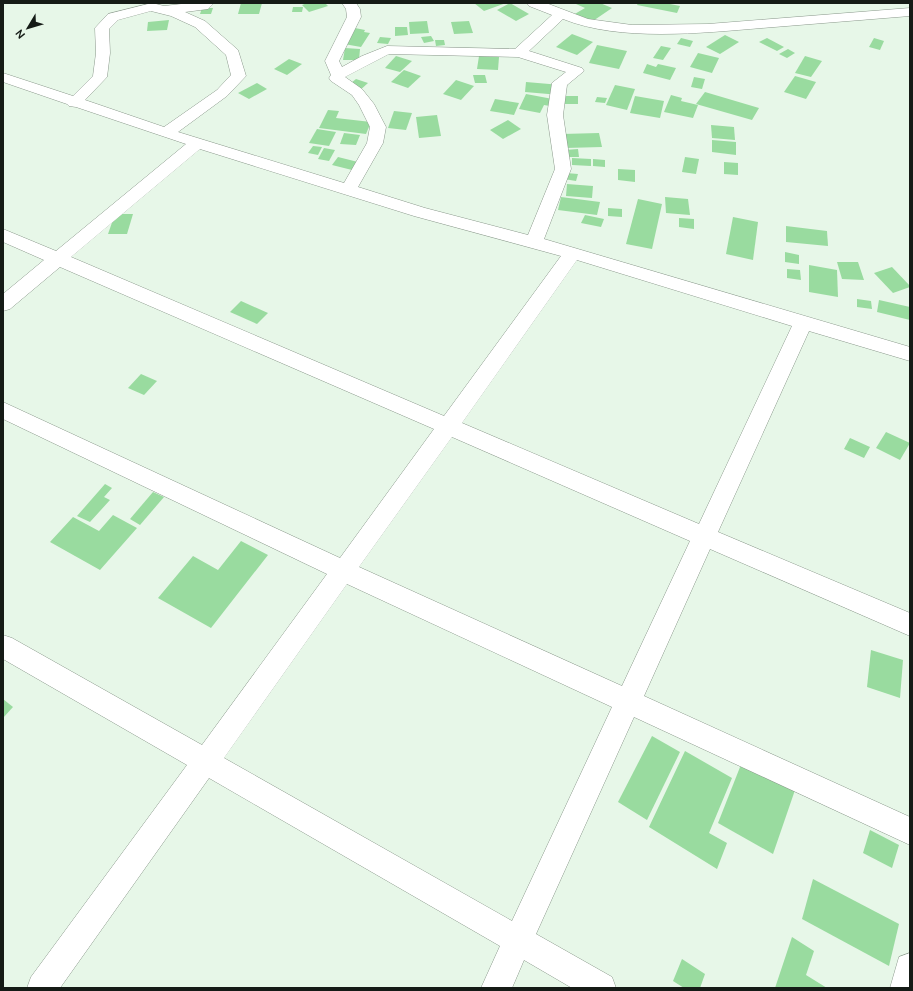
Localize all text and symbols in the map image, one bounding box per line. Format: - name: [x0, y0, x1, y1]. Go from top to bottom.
- north arrow: [8, 8, 48, 48]
- text: N: [13, 27, 27, 41]

